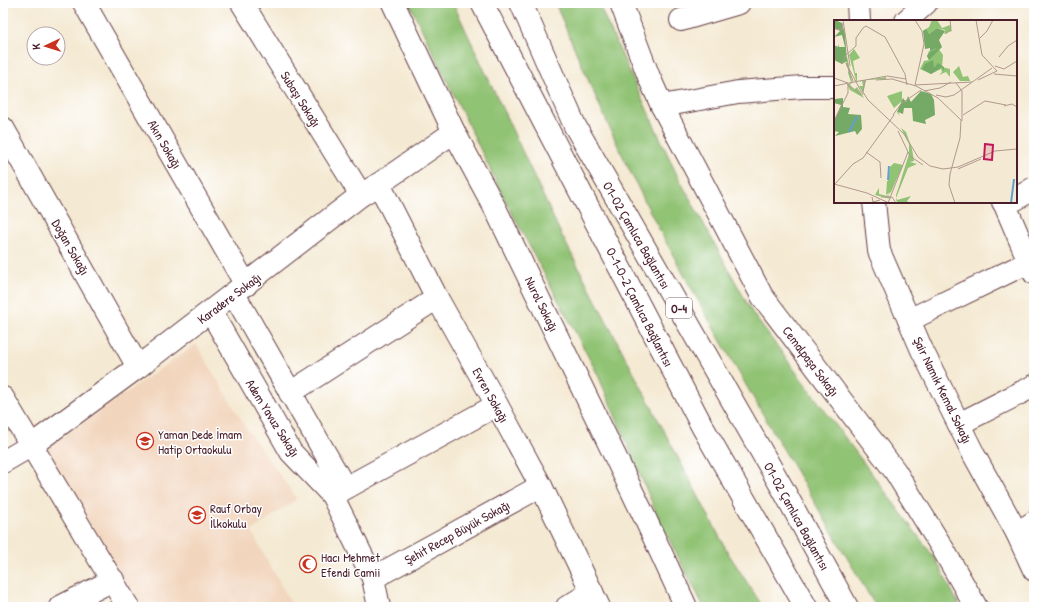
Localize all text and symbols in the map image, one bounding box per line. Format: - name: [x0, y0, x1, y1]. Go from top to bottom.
- inset map: [834, 20, 1017, 203]
- north arrow: [26, 26, 66, 66]
- text: K: [29, 43, 43, 50]
- street label: Subaşı Sokağı: [277, 68, 325, 130]
- street label: Akın Sokağı: [144, 116, 186, 172]
- street label: O1-O2 Çamlıca Bağlantısı: [599, 178, 675, 292]
- street label: Doğan Sokağı: [48, 216, 94, 278]
- street label: O-1-O-2 Çamlıca Bağlantısı: [602, 244, 678, 370]
- street label: Karadere Sokağı: [193, 268, 265, 328]
- street label: Nurol Sokağı: [521, 273, 563, 335]
- road number: O-4: [666, 298, 692, 318]
- street label: Cemalpaşa Sokağı: [779, 322, 843, 400]
- street label: Şair Namık Kemal Sokağı: [909, 334, 977, 446]
- street label: Evren Sokağı: [468, 364, 514, 426]
- street label: Adem Yavuz Sokağı: [242, 376, 304, 460]
- place label: Yaman Dede İmam Hatip Ortaokulu: [158, 425, 242, 458]
- school or university icon: Yaman Dede İmam Hatip Ortaokulu: [135, 431, 155, 451]
- street label: O1-O2 Çamlıca Bağlantısı: [760, 459, 834, 573]
- street label: Şehit Recep Büyük Sokağı: [401, 496, 513, 568]
- place label: Rauf Orbay İlkokulu: [210, 499, 263, 532]
- school or university icon: Rauf Orbay İlkokulu: [187, 505, 207, 525]
- place label: Hacı Mehmet Efendi Camii: [321, 548, 381, 581]
- mosque icon: Hacı Mehmet Efendi Camii: [298, 554, 318, 574]

